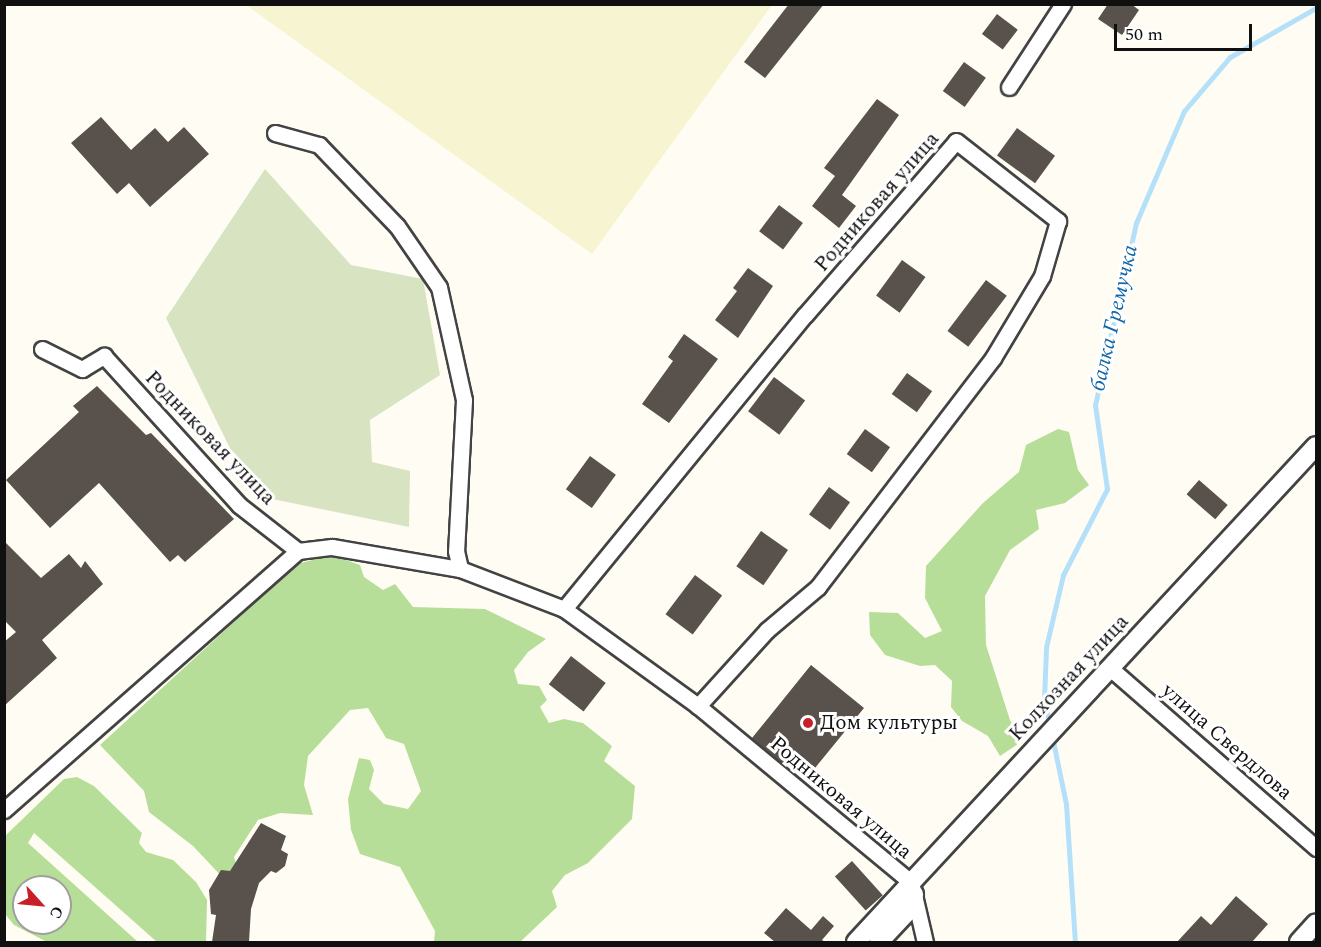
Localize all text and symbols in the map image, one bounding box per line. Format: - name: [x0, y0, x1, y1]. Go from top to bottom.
- scale bar: [1117, 12, 1255, 50]
- text: 50 m: [1125, 21, 1163, 48]
- street label: Родниковая улица: [809, 127, 945, 277]
- water label: балка Гремучка: [1084, 242, 1144, 394]
- street label: Родниковая улица: [139, 366, 281, 510]
- street label: Колхозная улица: [1004, 609, 1134, 747]
- street label: улица Свердлова: [1156, 678, 1298, 806]
- place label: Дом культуры: [820, 710, 958, 736]
- marker: Дом культуры: [801, 716, 815, 730]
- street label: Родниковая улица: [765, 731, 917, 865]
- north arrow: [12, 875, 72, 935]
- text: С: [43, 902, 70, 923]

